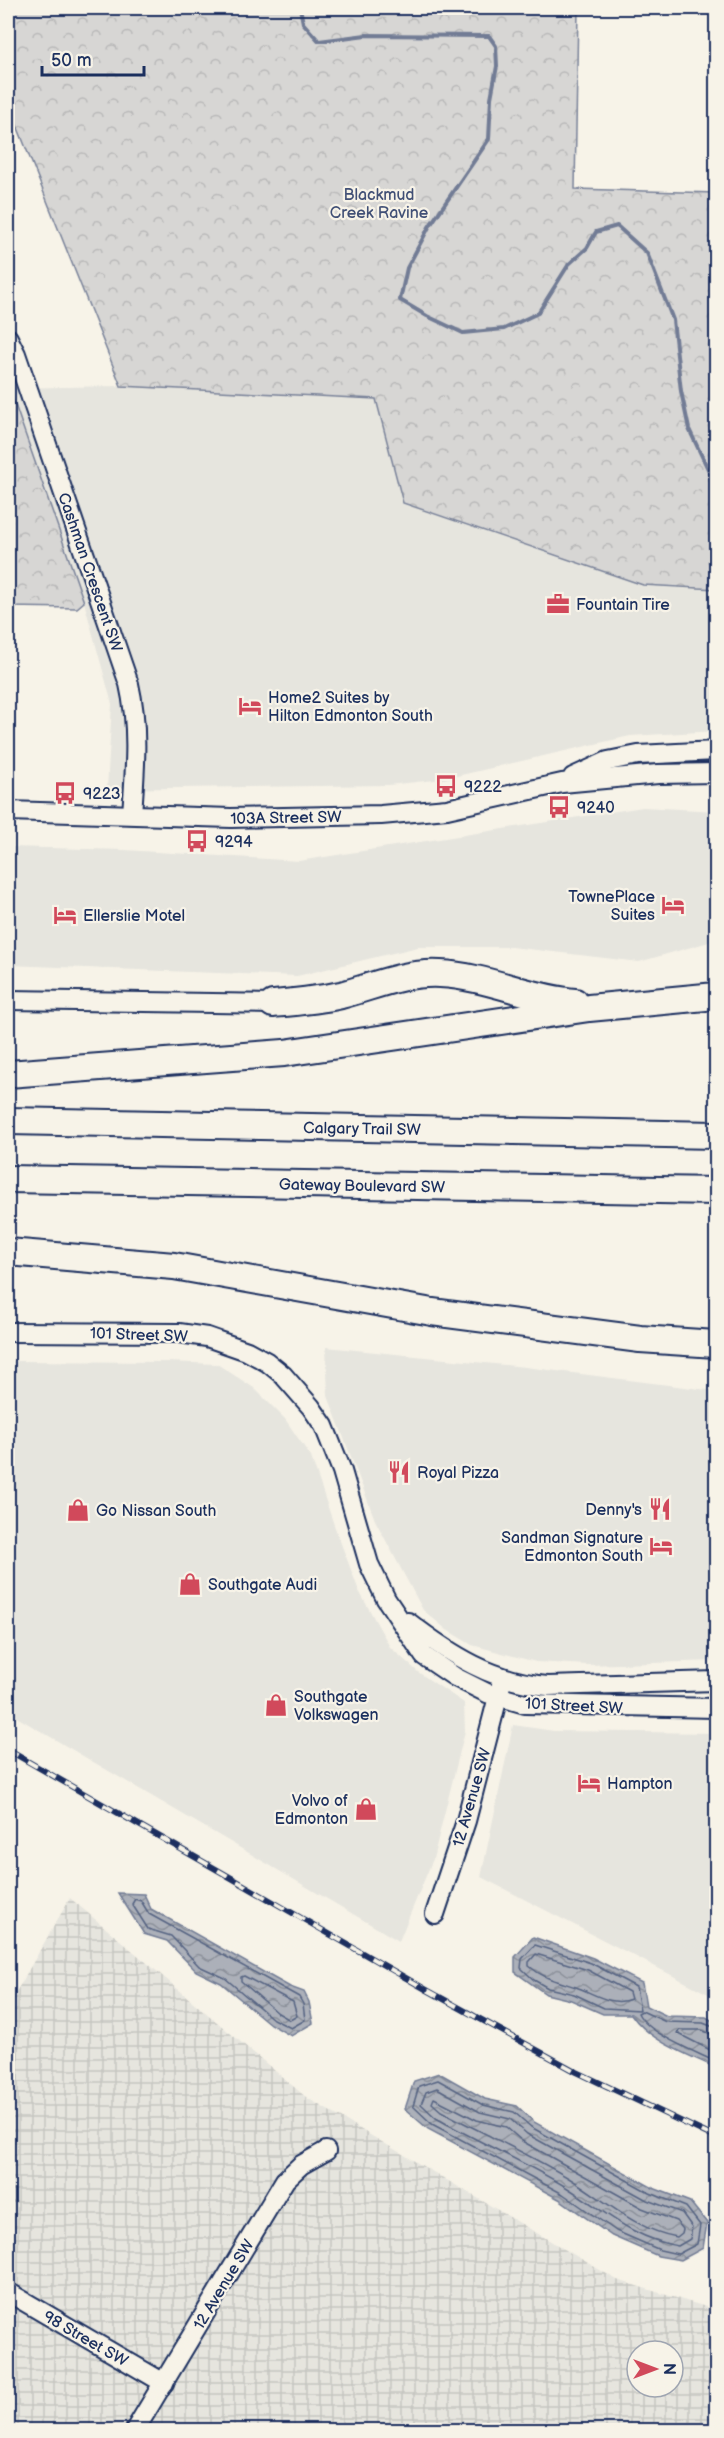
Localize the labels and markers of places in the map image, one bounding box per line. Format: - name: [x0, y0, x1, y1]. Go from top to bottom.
- office icon: Fountain Tire: [545, 591, 571, 617]
- place label: Fountain Tire: [576, 596, 670, 615]
- place label: Home2 Suites by Hilton Edmonton South: [268, 689, 433, 726]
- hotel icon: Home2 Suites by Hilton Edmonton South: [237, 693, 263, 719]
- bus stop icon: 9222: [433, 773, 459, 799]
- place label: 9222: [464, 778, 502, 797]
- bus stop icon: 9223: [52, 780, 78, 806]
- place label: 9223: [83, 785, 121, 804]
- bus stop icon: 9240: [546, 794, 572, 820]
- place label: 9240: [577, 799, 615, 818]
- bus stop icon: 9294: [184, 828, 210, 854]
- place label: 9294: [215, 833, 253, 852]
- place label: TownePlace Suites: [568, 888, 655, 925]
- hotel icon: TownePlace Suites: [660, 892, 686, 918]
- hotel icon: Ellerslie Motel: [52, 902, 78, 928]
- place label: Ellerslie Motel: [83, 907, 185, 926]
- restaurant icon: Royal Pizza: [386, 1459, 412, 1485]
- place label: Royal Pizza: [417, 1464, 499, 1483]
- restaurant icon: Denny's: [647, 1496, 673, 1522]
- shop icon: Go Nissan South: [65, 1497, 91, 1523]
- place label: Denny's: [585, 1501, 642, 1520]
- place label: Go Nissan South: [96, 1502, 217, 1521]
- place label: Sandman Signature Edmonton South: [501, 1529, 644, 1566]
- hotel icon: Sandman Signature Edmonton South: [648, 1533, 674, 1559]
- shop icon: Southgate Audi: [177, 1571, 203, 1597]
- place label: Southgate Audi: [208, 1576, 317, 1595]
- place label: Southgate Volkswagen: [294, 1688, 378, 1725]
- shop icon: Southgate Volkswagen: [263, 1692, 289, 1718]
- hotel icon: Hampton: [576, 1770, 602, 1796]
- place label: Hampton: [607, 1775, 673, 1794]
- place label: Volvo of Edmonton: [274, 1792, 348, 1829]
- shop icon: Volvo of Edmonton: [353, 1796, 379, 1822]

